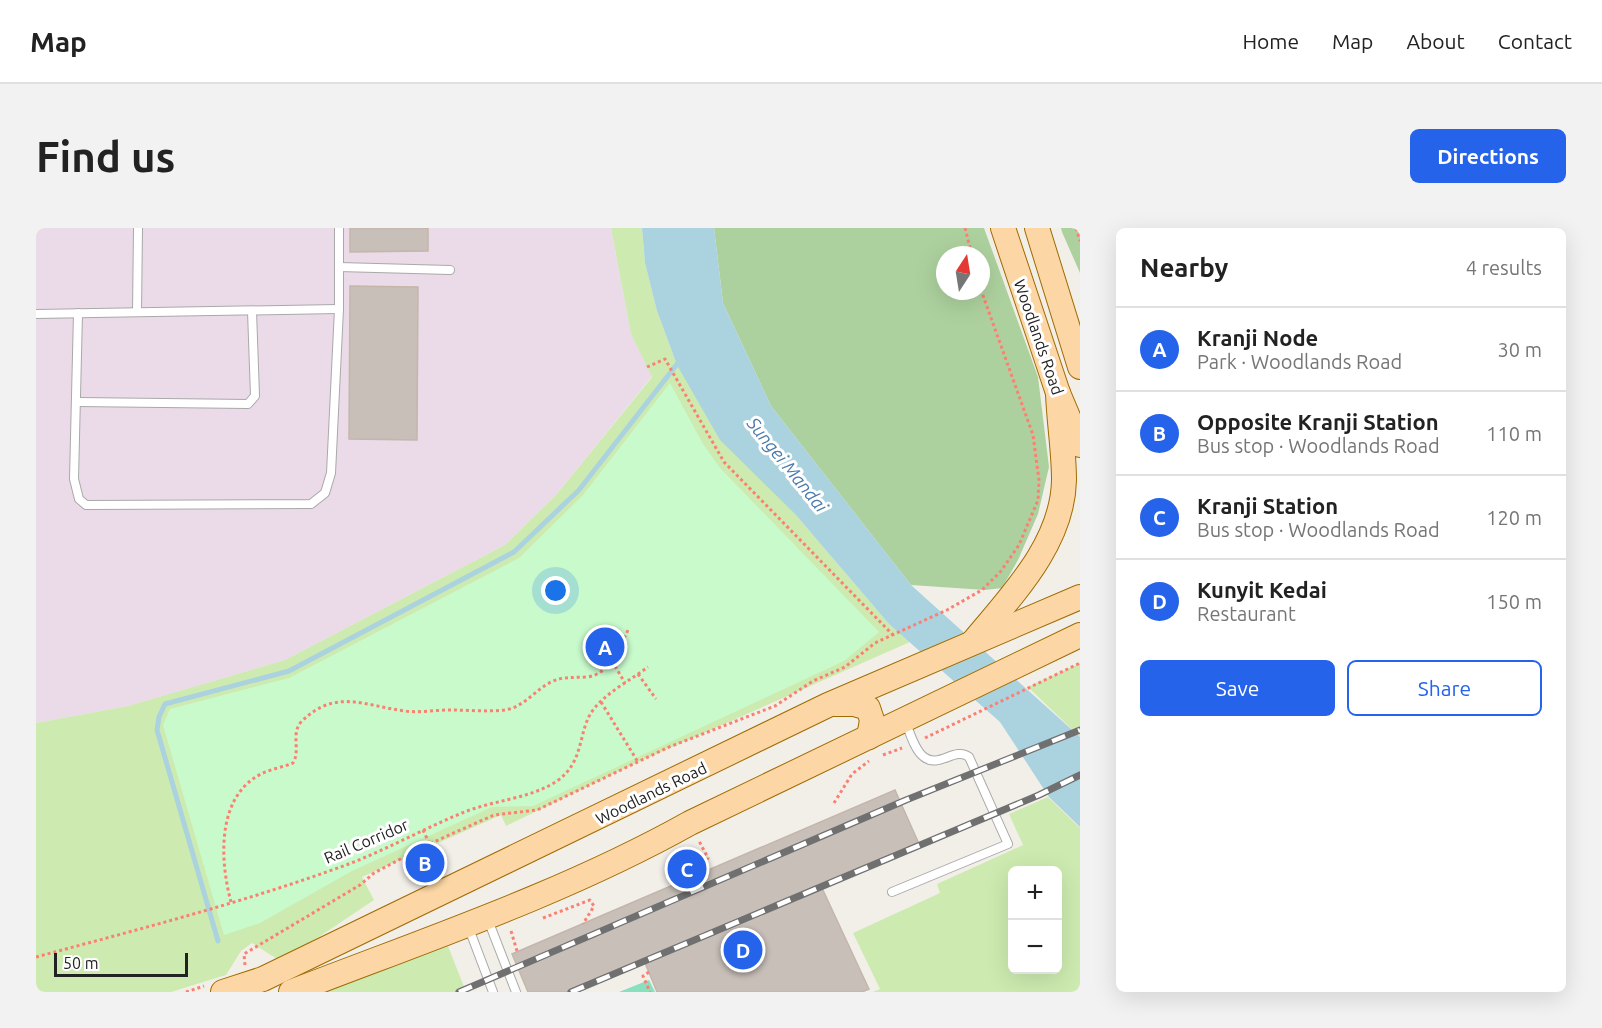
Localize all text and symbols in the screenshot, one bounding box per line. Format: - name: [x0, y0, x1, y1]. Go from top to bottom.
- text: Map: [30, 26, 87, 57]
- text: Home: [1242, 29, 1299, 53]
- text: Map: [1332, 29, 1373, 53]
- text: About: [1406, 29, 1465, 53]
- text: Contact: [1498, 29, 1572, 53]
- button: Directions: [1410, 129, 1566, 183]
- text: Find us: [36, 133, 175, 180]
- north arrow: [936, 246, 990, 300]
- text: Nearby: [1140, 253, 1228, 282]
- text: 4 results: [1466, 256, 1542, 279]
- street label: Woodlands Road: [1011, 277, 1067, 397]
- text: Kranji Node: [1197, 325, 1318, 350]
- text: A: [1152, 338, 1167, 361]
- text: 30 m: [1498, 338, 1542, 361]
- text: Park · Woodlands Road: [1197, 350, 1402, 373]
- text: Opposite Kranji Station: [1197, 409, 1439, 434]
- water label: Sungei Mandai: [743, 412, 832, 516]
- text: B: [1153, 422, 1166, 445]
- text: 110 m: [1486, 422, 1542, 445]
- text: Bus stop · Woodlands Road: [1197, 434, 1440, 457]
- text: Kranji Station: [1197, 493, 1338, 518]
- text: C: [1153, 506, 1166, 529]
- text: 120 m: [1486, 506, 1542, 529]
- text: Bus stop · Woodlands Road: [1197, 518, 1440, 541]
- your location: [541, 576, 570, 605]
- text: Kunyit Kedai: [1197, 577, 1327, 602]
- text: D: [1152, 590, 1167, 613]
- text: 150 m: [1486, 590, 1542, 613]
- text: Restaurant: [1197, 602, 1296, 625]
- pin: A: [586, 624, 624, 670]
- button: Save: [1140, 660, 1335, 716]
- button: Share: [1347, 660, 1542, 716]
- street label: Woodlands Road: [593, 758, 709, 828]
- street label: Rail Corridor: [321, 815, 411, 867]
- pin: B: [406, 840, 444, 886]
- pin: C: [668, 846, 706, 892]
- map controls: [1008, 866, 1062, 974]
- button: +: [1008, 866, 1062, 920]
- button: −: [1008, 920, 1062, 974]
- pin: D: [724, 928, 762, 972]
- scale bar: [54, 950, 188, 978]
- text: 50 m: [63, 954, 99, 972]

